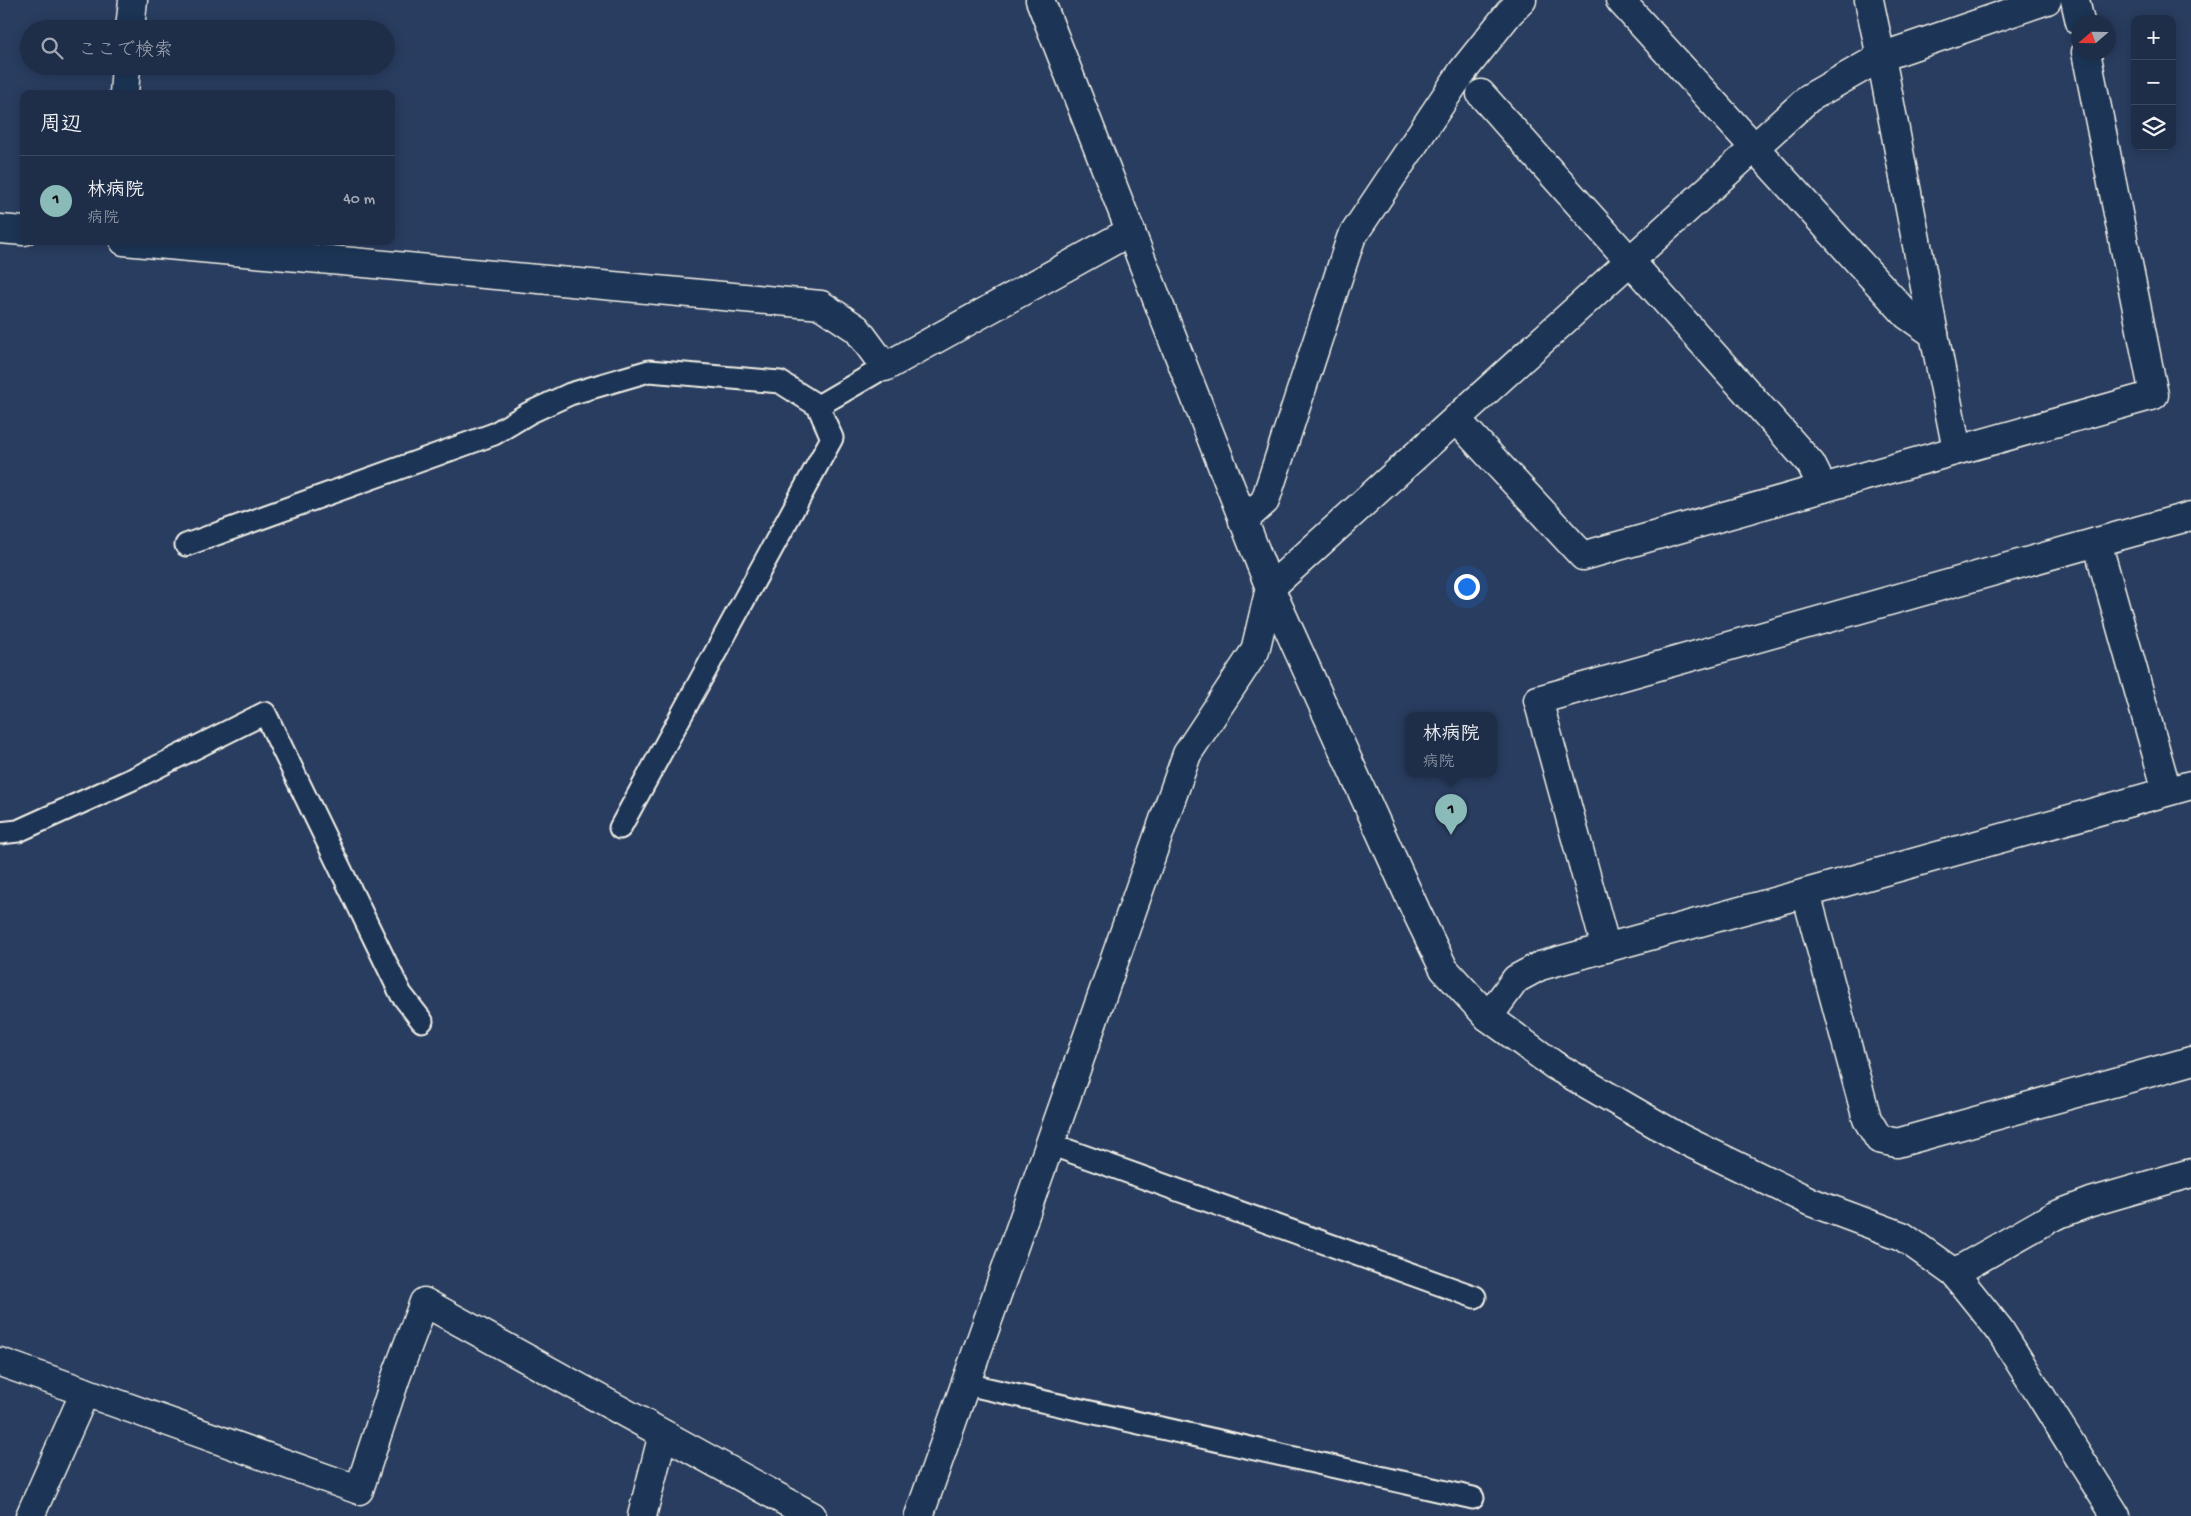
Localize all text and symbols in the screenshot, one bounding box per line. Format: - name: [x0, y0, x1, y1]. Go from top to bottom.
- north arrow: [2071, 15, 2116, 60]
- map controls: [2131, 15, 2176, 150]
- button: +: [2131, 15, 2176, 60]
- search box: [20, 20, 395, 75]
- icon: search: [38, 34, 66, 62]
- text: ここで検索: [78, 40, 173, 63]
- button: −: [2131, 60, 2176, 105]
- button: layers: [2131, 105, 2176, 150]
- text: 周辺: [40, 114, 82, 139]
- text: 林病院: [87, 180, 144, 203]
- text: 1: [53, 191, 59, 210]
- text: 40 m: [343, 191, 375, 210]
- text: 病院: [87, 210, 119, 229]
- your location: [1454, 574, 1480, 600]
- popup: [1405, 712, 1497, 777]
- text: 林病院: [1422, 724, 1480, 747]
- text: 病院: [1422, 754, 1455, 773]
- pin: 1: [1435, 794, 1467, 835]

